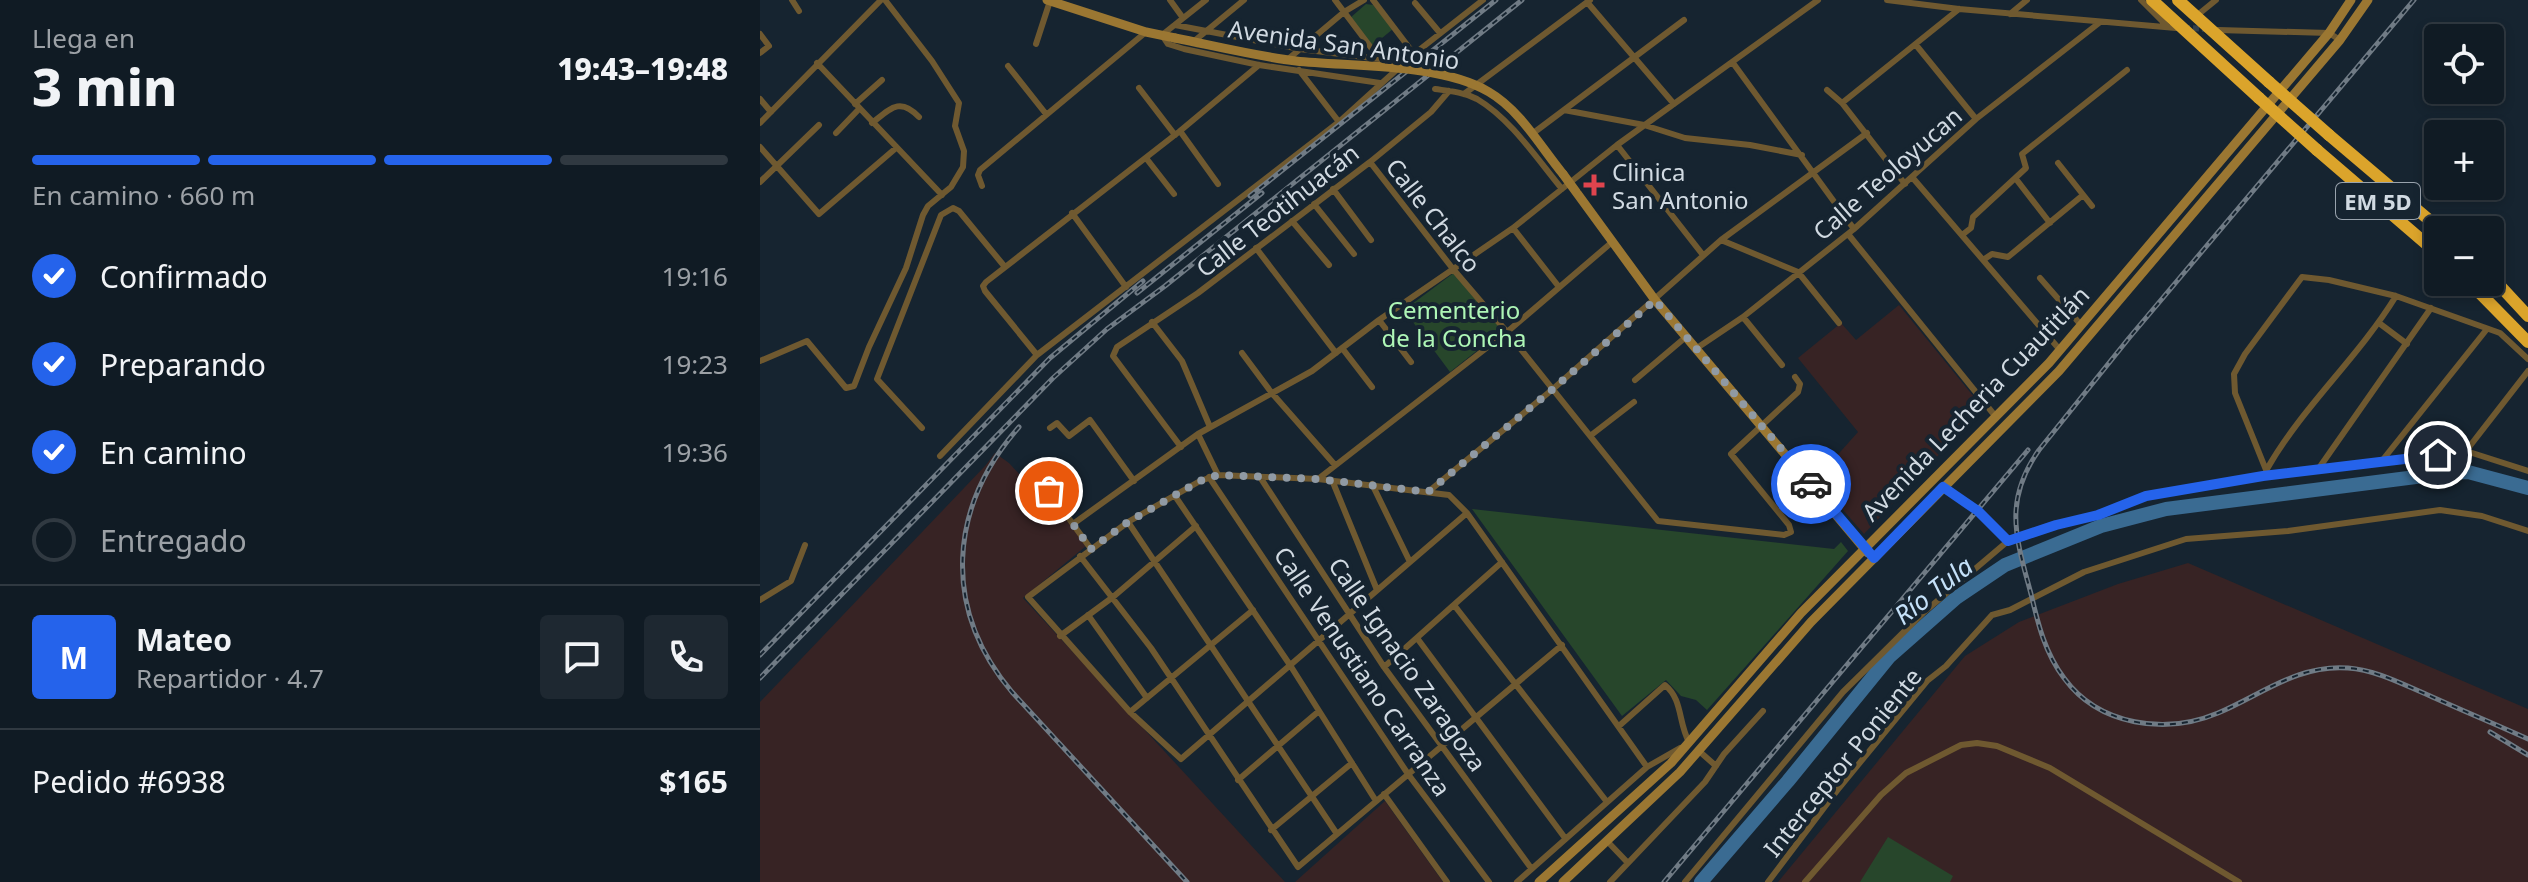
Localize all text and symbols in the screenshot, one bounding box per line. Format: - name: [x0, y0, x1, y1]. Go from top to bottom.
- street label: Avenida San Antonio: [1226, 11, 1462, 77]
- text: Llega en: [32, 20, 135, 56]
- map controls: [2424, 24, 2504, 296]
- button: locate: [2424, 24, 2504, 104]
- text: 19:43–19:48: [557, 48, 728, 89]
- text: 3 min: [32, 50, 177, 121]
- street label: Calle Teoloyucan: [1805, 99, 1969, 247]
- button: +: [2424, 120, 2504, 200]
- street label: Calle Teotihuacán: [1189, 136, 1365, 284]
- street label: Calle Chalco: [1379, 151, 1489, 279]
- place label: Clinica San Antonio: [1612, 155, 1749, 216]
- marker: Clinica San Antonio: [1583, 174, 1605, 196]
- text: En camino · 660 m: [32, 177, 255, 213]
- road number: EM 5D: [2336, 183, 2420, 219]
- button: −: [2424, 216, 2504, 296]
- icon: check: [32, 254, 76, 298]
- text: Confirmado: [100, 256, 268, 297]
- text: 19:16: [662, 258, 728, 294]
- street label: Avenida Lecheria Cuautitlán: [1854, 278, 2096, 528]
- park label: Cementerio de la Concha: [1382, 293, 1526, 354]
- icon: check: [32, 342, 76, 386]
- text: Preparando: [100, 344, 266, 385]
- text: 19:23: [662, 346, 728, 382]
- pin: [2404, 421, 2472, 489]
- icon: check: [32, 430, 76, 474]
- text: En camino: [100, 432, 247, 473]
- icon: home: [2416, 433, 2460, 477]
- text: 19:36: [662, 434, 728, 470]
- courier: [1771, 444, 1851, 524]
- pin: [1015, 457, 1083, 525]
- icon: car: [1789, 462, 1833, 506]
- icon: bag: [1027, 469, 1071, 513]
- text: Entregado: [100, 520, 247, 561]
- street label: Calle Venustiano Carranza: [1267, 540, 1459, 802]
- water label: Río Tula: [1886, 548, 1980, 632]
- street label: Calle Ignacio Zaragoza: [1322, 550, 1494, 778]
- button: chat: [540, 615, 624, 699]
- button: phone: [644, 615, 728, 699]
- text: Mateo: [136, 619, 232, 660]
- text: M: [60, 637, 88, 678]
- text: Repartidor · 4.7: [136, 660, 324, 696]
- street label: Interceptor Poniente: [1755, 661, 1929, 863]
- text: Pedido #6938: [32, 761, 226, 802]
- text: $165: [659, 761, 728, 802]

